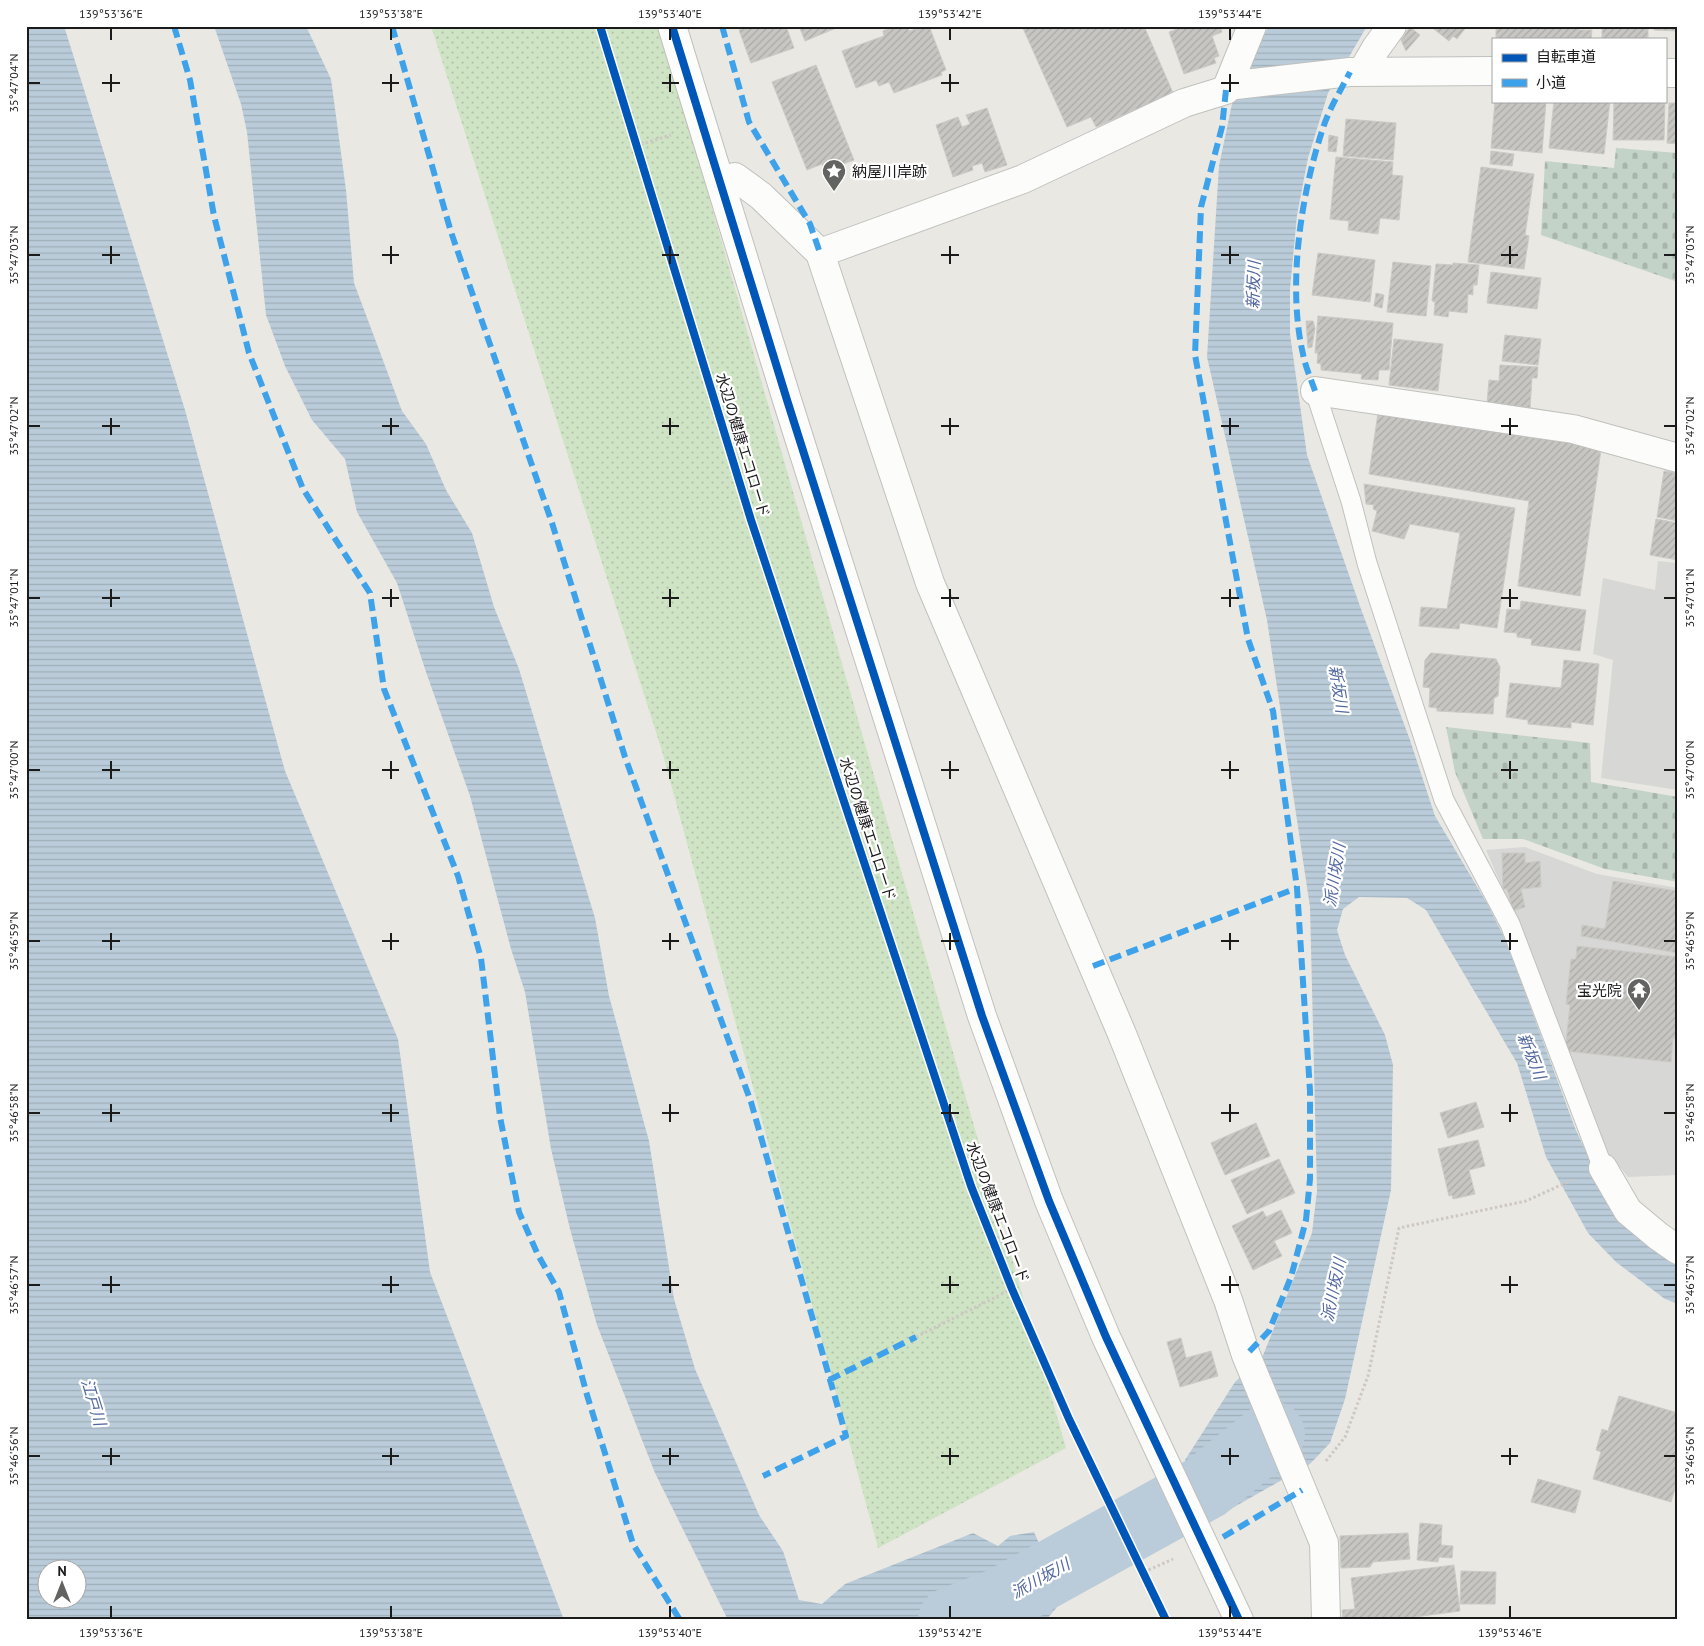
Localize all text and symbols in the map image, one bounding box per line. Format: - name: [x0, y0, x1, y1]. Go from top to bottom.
- text: 139°53'36"E: [79, 6, 143, 21]
- text: 139°53'38"E: [359, 6, 423, 21]
- text: 139°53'40"E: [638, 6, 702, 21]
- text: 139°53'42"E: [918, 6, 982, 21]
- text: 139°53'44"E: [1198, 6, 1262, 21]
- legend: [1492, 38, 1666, 102]
- text: 自転車道: [1536, 47, 1596, 66]
- text: 35°47'04"N: [6, 53, 21, 113]
- text: 小道: [1536, 73, 1566, 92]
- place icon: 納屋川岸跡: [821, 158, 847, 192]
- place label: 納屋川岸跡: [852, 162, 927, 181]
- text: 35°47'03"N: [6, 225, 21, 285]
- text: 35°47'03"N: [1682, 225, 1697, 285]
- water label: 新坂川: [1242, 259, 1264, 309]
- street label: 水辺の健康エコロード: [712, 370, 774, 520]
- text: 35°47'02"N: [6, 396, 21, 456]
- text: 35°47'02"N: [1682, 396, 1697, 456]
- text: 35°47'01"N: [6, 568, 21, 628]
- text: 35°47'01"N: [1682, 568, 1697, 628]
- water label: 新坂川: [1325, 664, 1353, 716]
- text: 35°47'00"N: [6, 740, 21, 800]
- text: 35°47'00"N: [1682, 740, 1697, 800]
- street label: 水辺の健康エコロード: [836, 755, 900, 903]
- water label: 派川坂川: [1319, 840, 1349, 908]
- text: 35°46'59"N: [6, 911, 21, 971]
- text: 35°46'59"N: [1682, 911, 1697, 971]
- temple icon: 宝光院: [1626, 977, 1652, 1011]
- place label: 宝光院: [1577, 981, 1622, 1000]
- water label: 新坂川: [1514, 1030, 1551, 1084]
- text: 35°46'58"N: [6, 1083, 21, 1143]
- text: 35°46'58"N: [1682, 1083, 1697, 1143]
- street label: 水辺の健康エコロード: [962, 1139, 1034, 1285]
- text: 35°46'57"N: [6, 1255, 21, 1315]
- water label: 派川坂川: [1317, 1255, 1350, 1323]
- text: 35°46'57"N: [1682, 1255, 1697, 1315]
- water label: 江戸川: [77, 1376, 111, 1430]
- text: 35°46'56"N: [6, 1426, 21, 1486]
- text: 35°46'56"N: [1682, 1426, 1697, 1486]
- water label: 派川坂川: [1007, 1553, 1075, 1602]
- north arrow: [38, 1558, 88, 1608]
- text: N: [57, 1562, 67, 1580]
- text: 139°53'36"E: [79, 1625, 143, 1640]
- text: 139°53'38"E: [359, 1625, 423, 1640]
- text: 139°53'40"E: [638, 1625, 702, 1640]
- text: 139°53'42"E: [918, 1625, 982, 1640]
- text: 139°53'44"E: [1198, 1625, 1262, 1640]
- text: 139°53'46"E: [1478, 1625, 1542, 1640]

